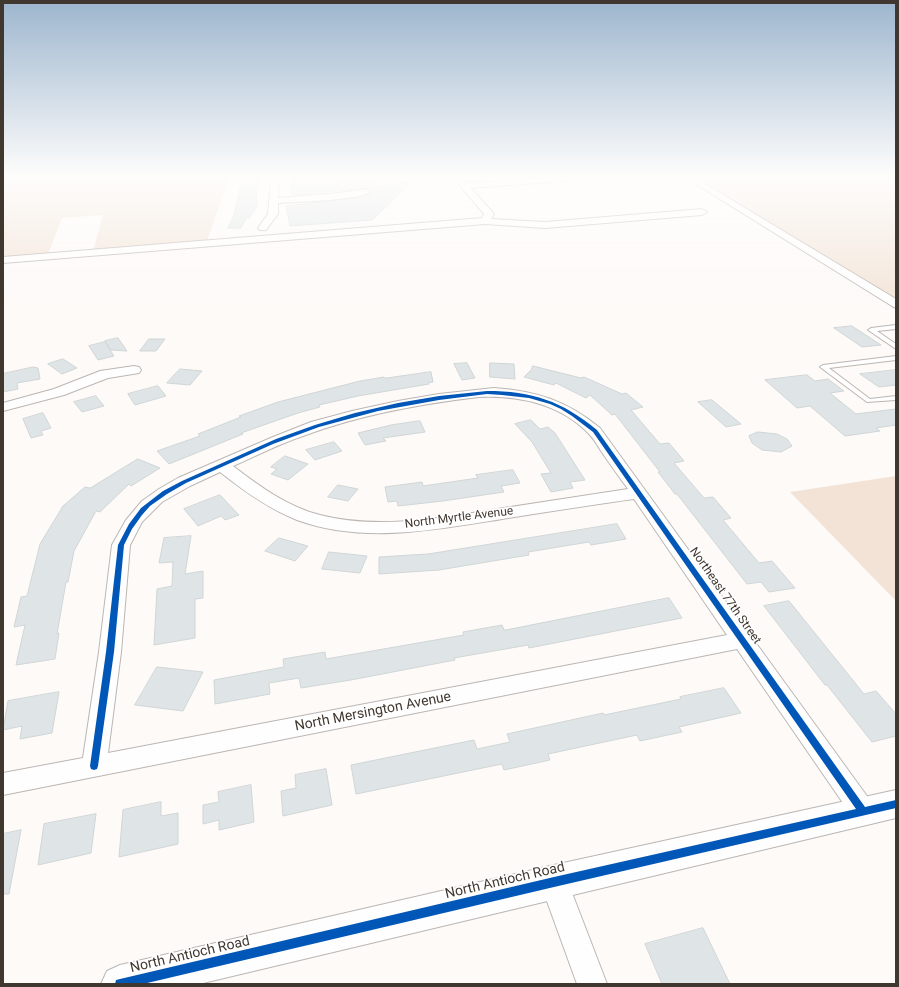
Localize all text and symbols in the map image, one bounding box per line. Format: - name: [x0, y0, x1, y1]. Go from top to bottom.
- street label: North Myrtle Avenue: [404, 504, 514, 532]
- street label: Northeast 77th Street: [686, 545, 764, 647]
- street label: North Mersington Avenue: [293, 689, 453, 735]
- street label: North Antioch Road: [444, 859, 566, 903]
- street label: North Antioch Road: [129, 933, 251, 977]

